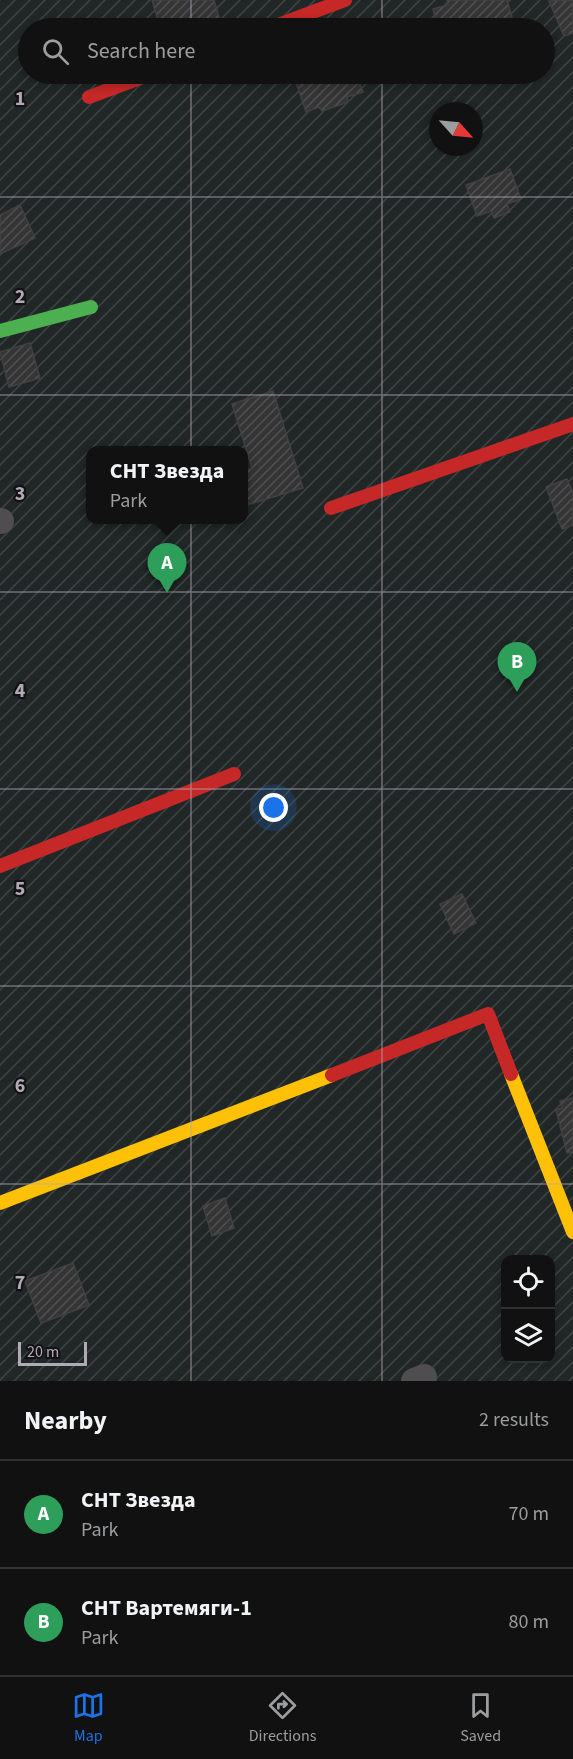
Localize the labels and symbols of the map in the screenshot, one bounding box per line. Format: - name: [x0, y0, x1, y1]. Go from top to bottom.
- text: 1: [15, 85, 25, 113]
- north arrow: [429, 102, 483, 156]
- text: 2: [15, 283, 25, 311]
- text: 3: [15, 480, 25, 508]
- pin: A: [148, 544, 186, 593]
- pin: B: [498, 642, 536, 692]
- text: 4: [15, 677, 26, 705]
- your location: [259, 793, 288, 822]
- text: 5: [15, 875, 25, 903]
- text: 6: [15, 1072, 25, 1100]
- text: 7: [15, 1269, 25, 1297]
- scale bar: [18, 1339, 87, 1366]

